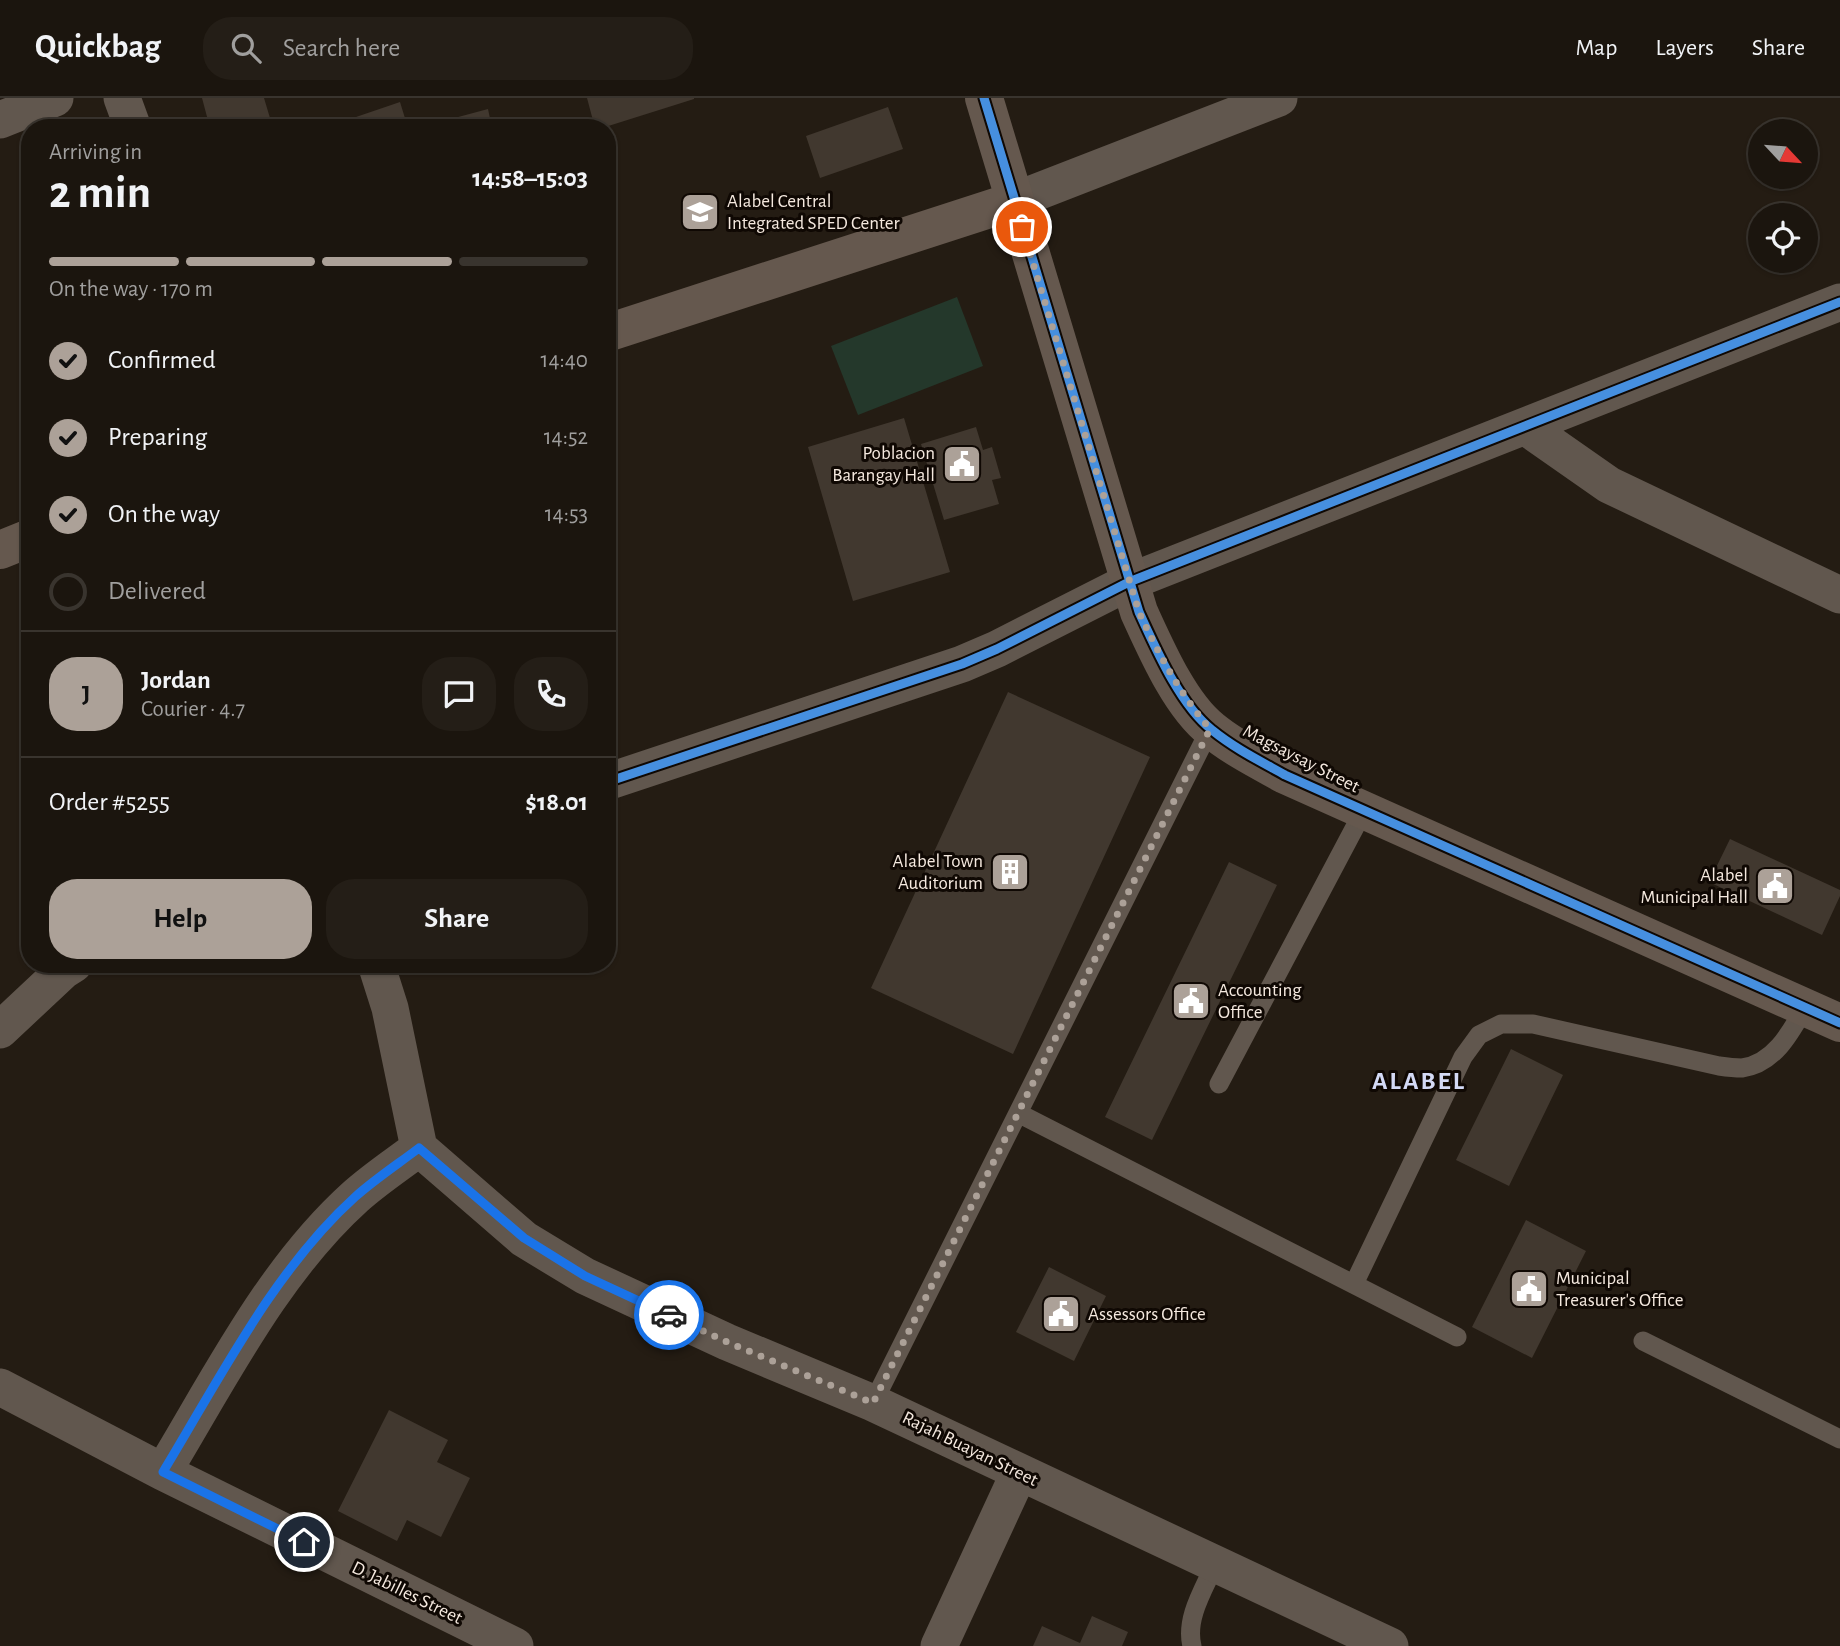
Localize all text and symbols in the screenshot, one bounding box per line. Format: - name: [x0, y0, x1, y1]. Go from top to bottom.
- search box: [203, 17, 693, 80]
- icon: search: [227, 29, 265, 67]
- text: Quickbag: [35, 31, 161, 64]
- text: Search here: [283, 35, 400, 61]
- text: Map: [1575, 36, 1617, 60]
- text: Layers: [1655, 36, 1714, 60]
- text: Share: [1752, 36, 1805, 60]
- north arrow: [1748, 119, 1818, 189]
- map controls: [1748, 119, 1818, 273]
- text: Arriving in: [49, 141, 142, 164]
- text: 14:58–15:03: [472, 165, 588, 191]
- text: 2 min: [49, 170, 151, 216]
- school or university icon: Alabel Central Integrated SPED Center: [679, 191, 721, 233]
- place label: Alabel Central Integrated SPED Center: [727, 192, 900, 233]
- pin: [992, 197, 1052, 257]
- button: locate: [1748, 203, 1818, 273]
- icon: bag: [1003, 208, 1041, 246]
- text: On the way · 170 m: [49, 278, 213, 301]
- icon: check: [49, 342, 87, 380]
- text: Confirmed: [108, 347, 216, 373]
- text: 14:40: [541, 349, 588, 372]
- icon: check: [49, 419, 87, 457]
- text: Preparing: [108, 424, 207, 450]
- text: 14:52: [544, 426, 588, 449]
- public building icon: Poblacion Barangay Hall: [941, 443, 983, 485]
- place label: Poblacion Barangay Hall: [832, 444, 935, 485]
- icon: check: [49, 496, 87, 534]
- text: On the way: [108, 501, 220, 527]
- text: 14:53: [545, 503, 588, 526]
- text: Delivered: [108, 578, 206, 604]
- button: chat: [422, 657, 496, 731]
- button: phone: [514, 657, 588, 731]
- text: Jordan: [141, 667, 211, 693]
- text: J: [82, 681, 90, 707]
- text: Courier · 4.7: [141, 698, 245, 721]
- street label: Magsaysay Street: [1240, 721, 1362, 797]
- text: Order #5255: [49, 789, 170, 815]
- text: $18.01: [525, 789, 588, 815]
- building icon: Alabel Town Auditorium: [989, 851, 1031, 893]
- place label: Alabel Town Auditorium: [892, 852, 983, 893]
- public building icon: Alabel Municipal Hall: [1754, 865, 1796, 907]
- place label: Alabel Municipal Hall: [1641, 866, 1748, 907]
- button: Help: [49, 879, 312, 959]
- button: Share: [326, 879, 588, 959]
- public building icon: Accounting Office: [1170, 980, 1212, 1022]
- place label: Accounting Office: [1218, 981, 1302, 1022]
- district label: ALABEL: [1372, 1068, 1466, 1094]
- public building icon: Municipal Treasurer's Office: [1508, 1268, 1550, 1310]
- place label: Municipal Treasurer's Office: [1556, 1269, 1683, 1310]
- courier: [634, 1280, 704, 1350]
- public building icon: Assessors Office: [1040, 1293, 1082, 1335]
- icon: car: [650, 1296, 688, 1334]
- place label: Assessors Office: [1088, 1305, 1206, 1324]
- street label: Rajah Buayan Street: [899, 1408, 1041, 1490]
- pin: [274, 1512, 334, 1572]
- icon: home: [285, 1523, 323, 1561]
- street label: D. Jabilles Street: [349, 1558, 465, 1628]

